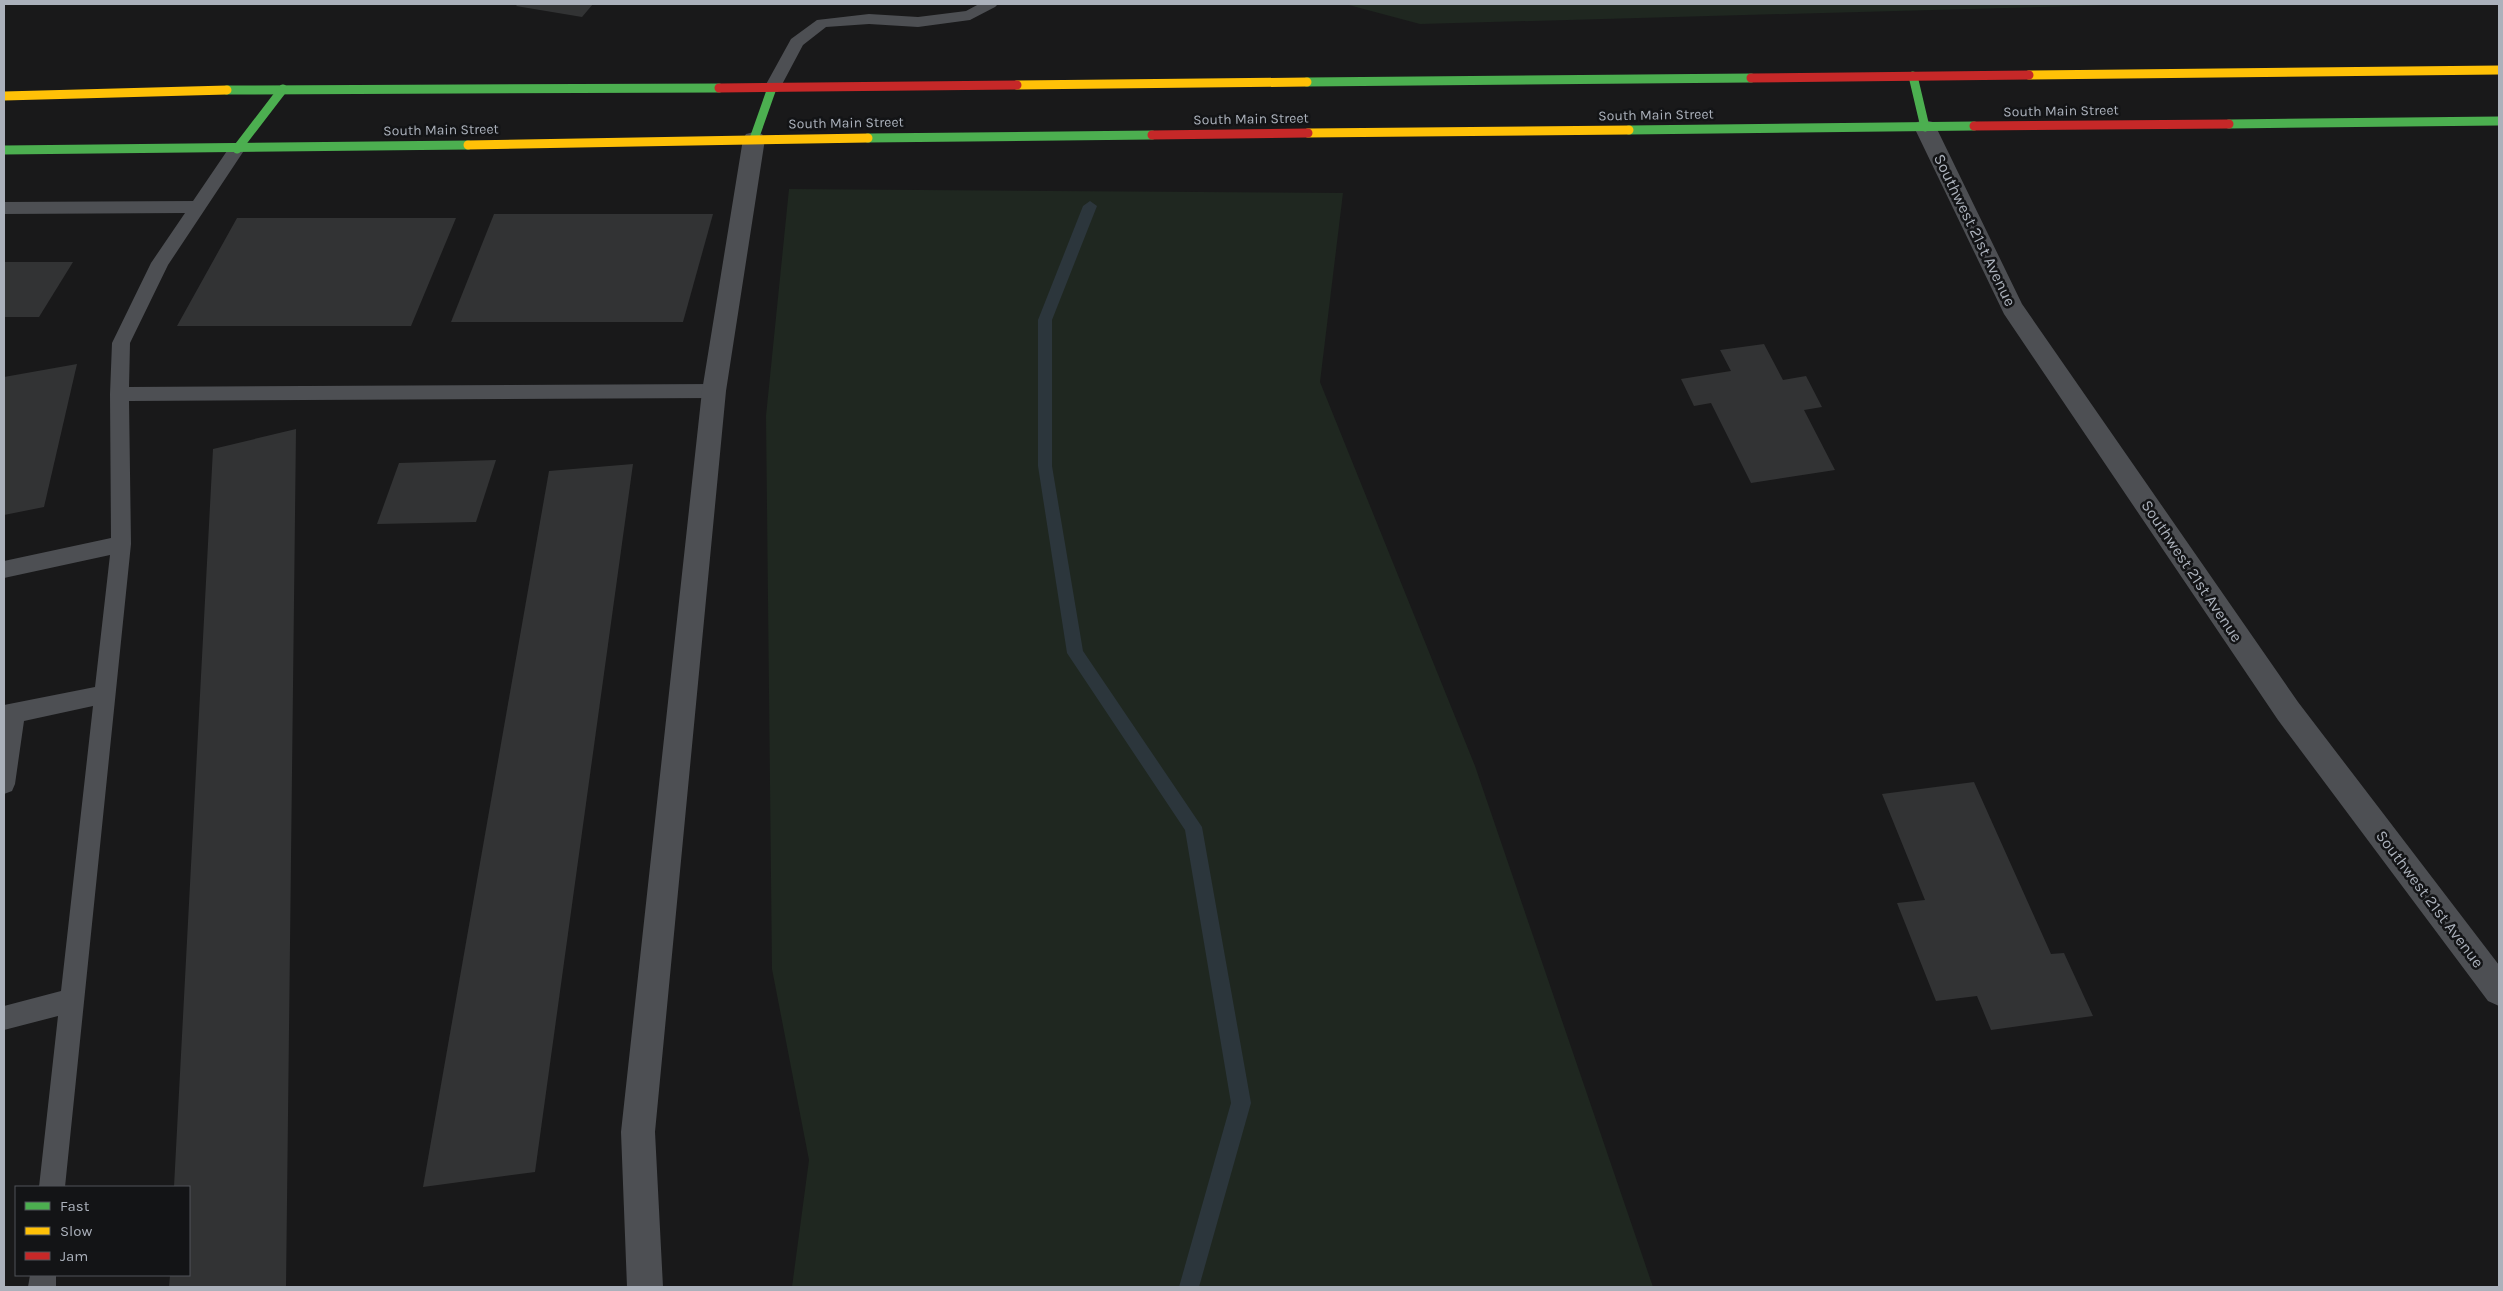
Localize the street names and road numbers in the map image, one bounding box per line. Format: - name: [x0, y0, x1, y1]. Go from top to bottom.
- street label: South Main Street: [2003, 101, 2119, 121]
- street label: South Main Street: [1598, 105, 1714, 125]
- street label: South Main Street: [1193, 109, 1309, 129]
- street label: South Main Street: [788, 113, 904, 133]
- street label: South Main Street: [383, 120, 499, 140]
- street label: Southwest 21st Avenue: [1930, 151, 2020, 309]
- street label: Southwest 21st Avenue: [2137, 496, 2247, 646]
- street label: Southwest 21st Avenue: [2372, 826, 2488, 972]

